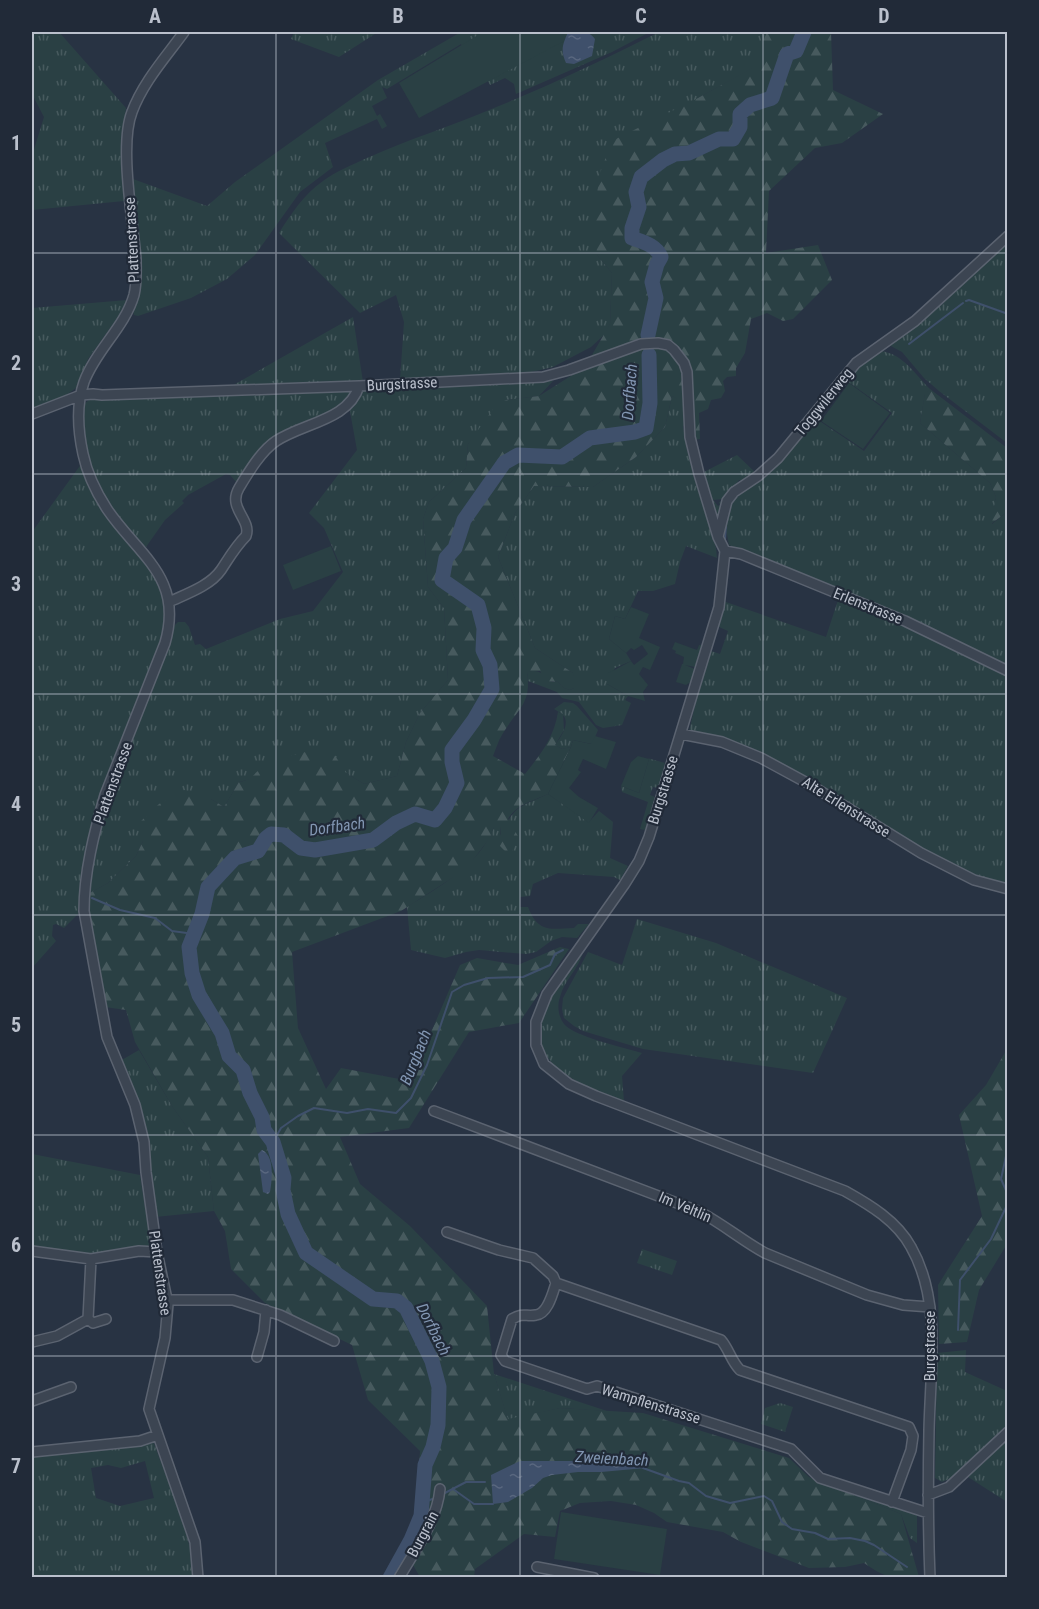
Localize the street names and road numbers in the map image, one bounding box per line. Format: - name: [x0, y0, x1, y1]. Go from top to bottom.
- street label: Plattenstrasse: [121, 197, 143, 283]
- street label: Toggwilerweg: [791, 364, 857, 440]
- street label: Burgstrasse: [366, 373, 438, 395]
- street label: Erlenstrasse: [831, 584, 905, 628]
- street label: Plattenstrasse: [90, 740, 136, 826]
- street label: Burgstrasse: [644, 754, 682, 826]
- street label: Alte Erlenstrasse: [799, 773, 893, 841]
- street label: Im Veltlin: [656, 1188, 714, 1226]
- street label: Plattenstrasse: [145, 1229, 175, 1317]
- street label: Burgstrasse: [921, 1311, 939, 1381]
- street label: Wampflenstrasse: [599, 1380, 703, 1428]
- street label: Burgrain: [403, 1508, 443, 1560]

